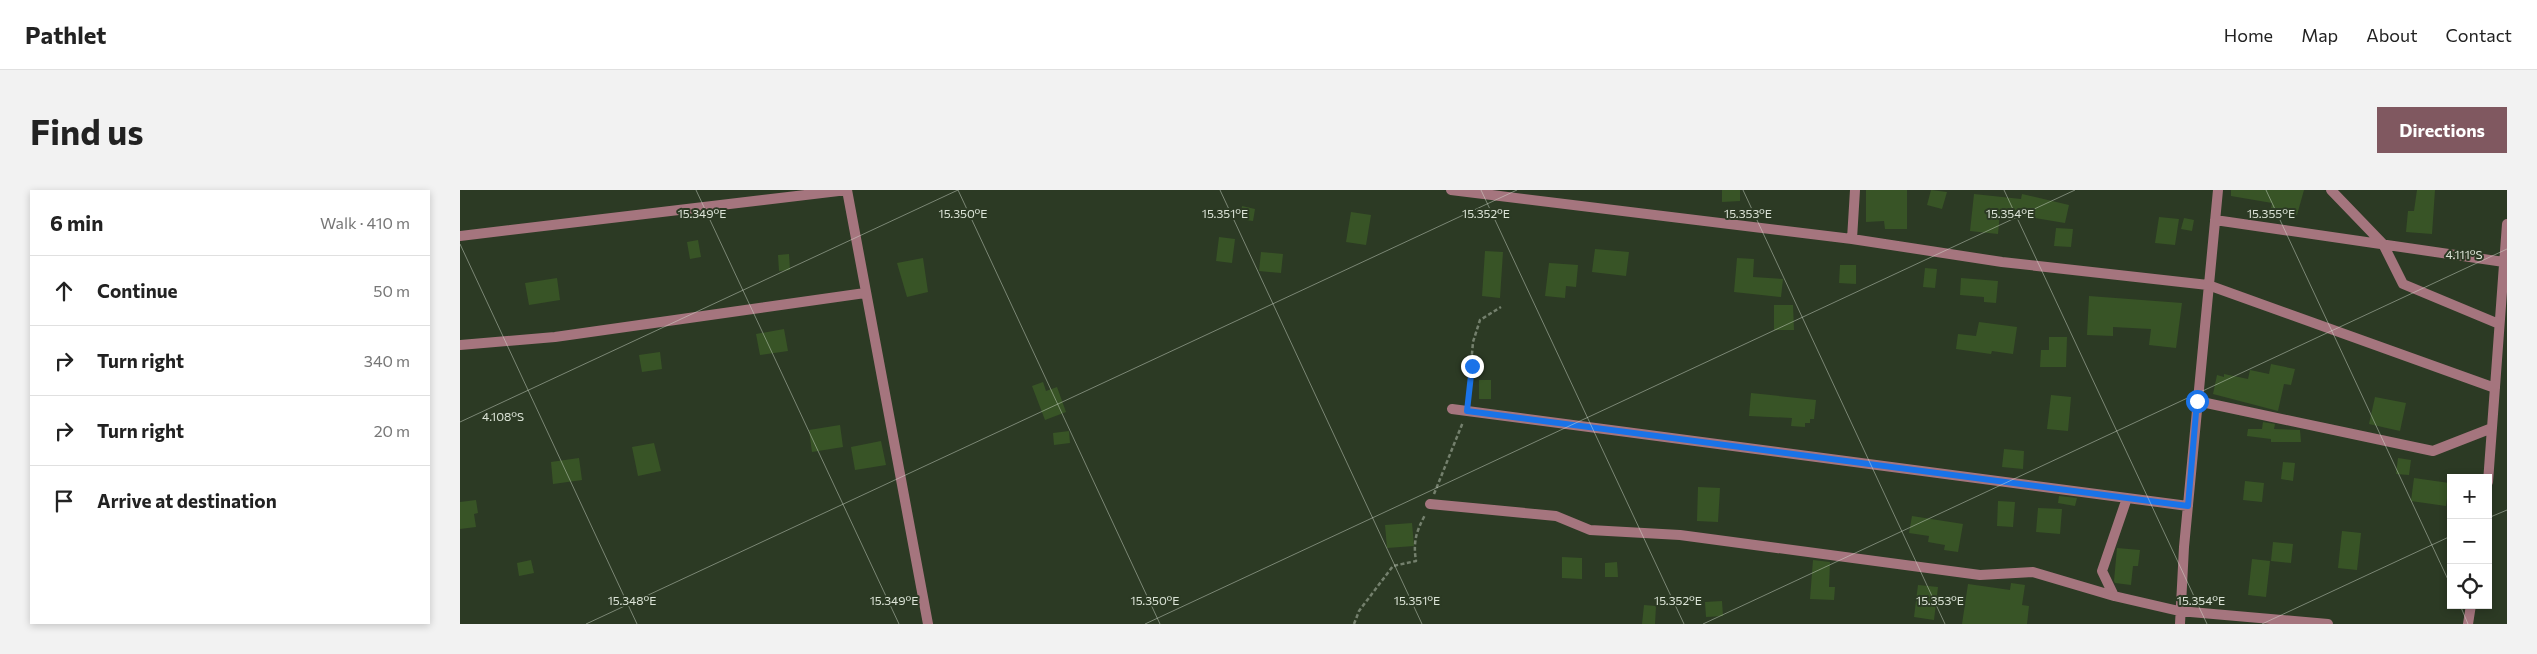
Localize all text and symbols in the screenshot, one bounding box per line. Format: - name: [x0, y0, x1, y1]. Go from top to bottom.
- text: Pathlet: [25, 20, 106, 49]
- text: Home: [2224, 24, 2273, 46]
- text: Map: [2301, 24, 2338, 46]
- text: About: [2366, 24, 2418, 46]
- text: Contact: [2446, 24, 2512, 46]
- button: Directions: [2377, 107, 2507, 153]
- text: Find us: [30, 109, 144, 152]
- text: 15.349°E: [678, 206, 726, 220]
- text: 15.350°E: [939, 206, 987, 220]
- text: 15.351°E: [1202, 206, 1248, 220]
- text: 15.352°E: [1462, 206, 1510, 220]
- text: 15.353°E: [1724, 206, 1772, 220]
- text: 15.354°E: [1986, 206, 2034, 220]
- text: 15.355°E: [2247, 206, 2295, 220]
- text: 6 min: [50, 210, 103, 235]
- text: Walk · 410 m: [320, 213, 410, 232]
- text: 4.111°S: [2445, 247, 2483, 261]
- icon: ahead: [50, 277, 78, 305]
- text: Continue: [97, 279, 177, 302]
- text: 50 m: [373, 281, 410, 300]
- icon: right: [50, 347, 78, 375]
- text: Turn right: [97, 349, 184, 372]
- text: 340 m: [364, 351, 410, 370]
- route end: [1461, 355, 1484, 378]
- route start: [2186, 390, 2209, 413]
- text: 4.108°S: [482, 409, 524, 423]
- icon: right: [50, 417, 78, 445]
- text: Turn right: [97, 419, 184, 442]
- text: 20 m: [374, 421, 410, 440]
- map controls: [2447, 474, 2492, 609]
- button: +: [2447, 474, 2492, 519]
- icon: arrive: [50, 487, 78, 515]
- text: Arrive at destination: [97, 489, 277, 512]
- button: −: [2447, 519, 2492, 564]
- button: locate: [2447, 564, 2492, 609]
- text: 15.348°E: [608, 593, 656, 607]
- text: 15.349°E: [870, 593, 918, 607]
- text: 15.350°E: [1131, 593, 1179, 607]
- text: 15.351°E: [1394, 593, 1440, 607]
- text: 15.352°E: [1654, 593, 1702, 607]
- text: 15.353°E: [1916, 593, 1964, 607]
- text: 15.354°E: [2177, 593, 2225, 607]

